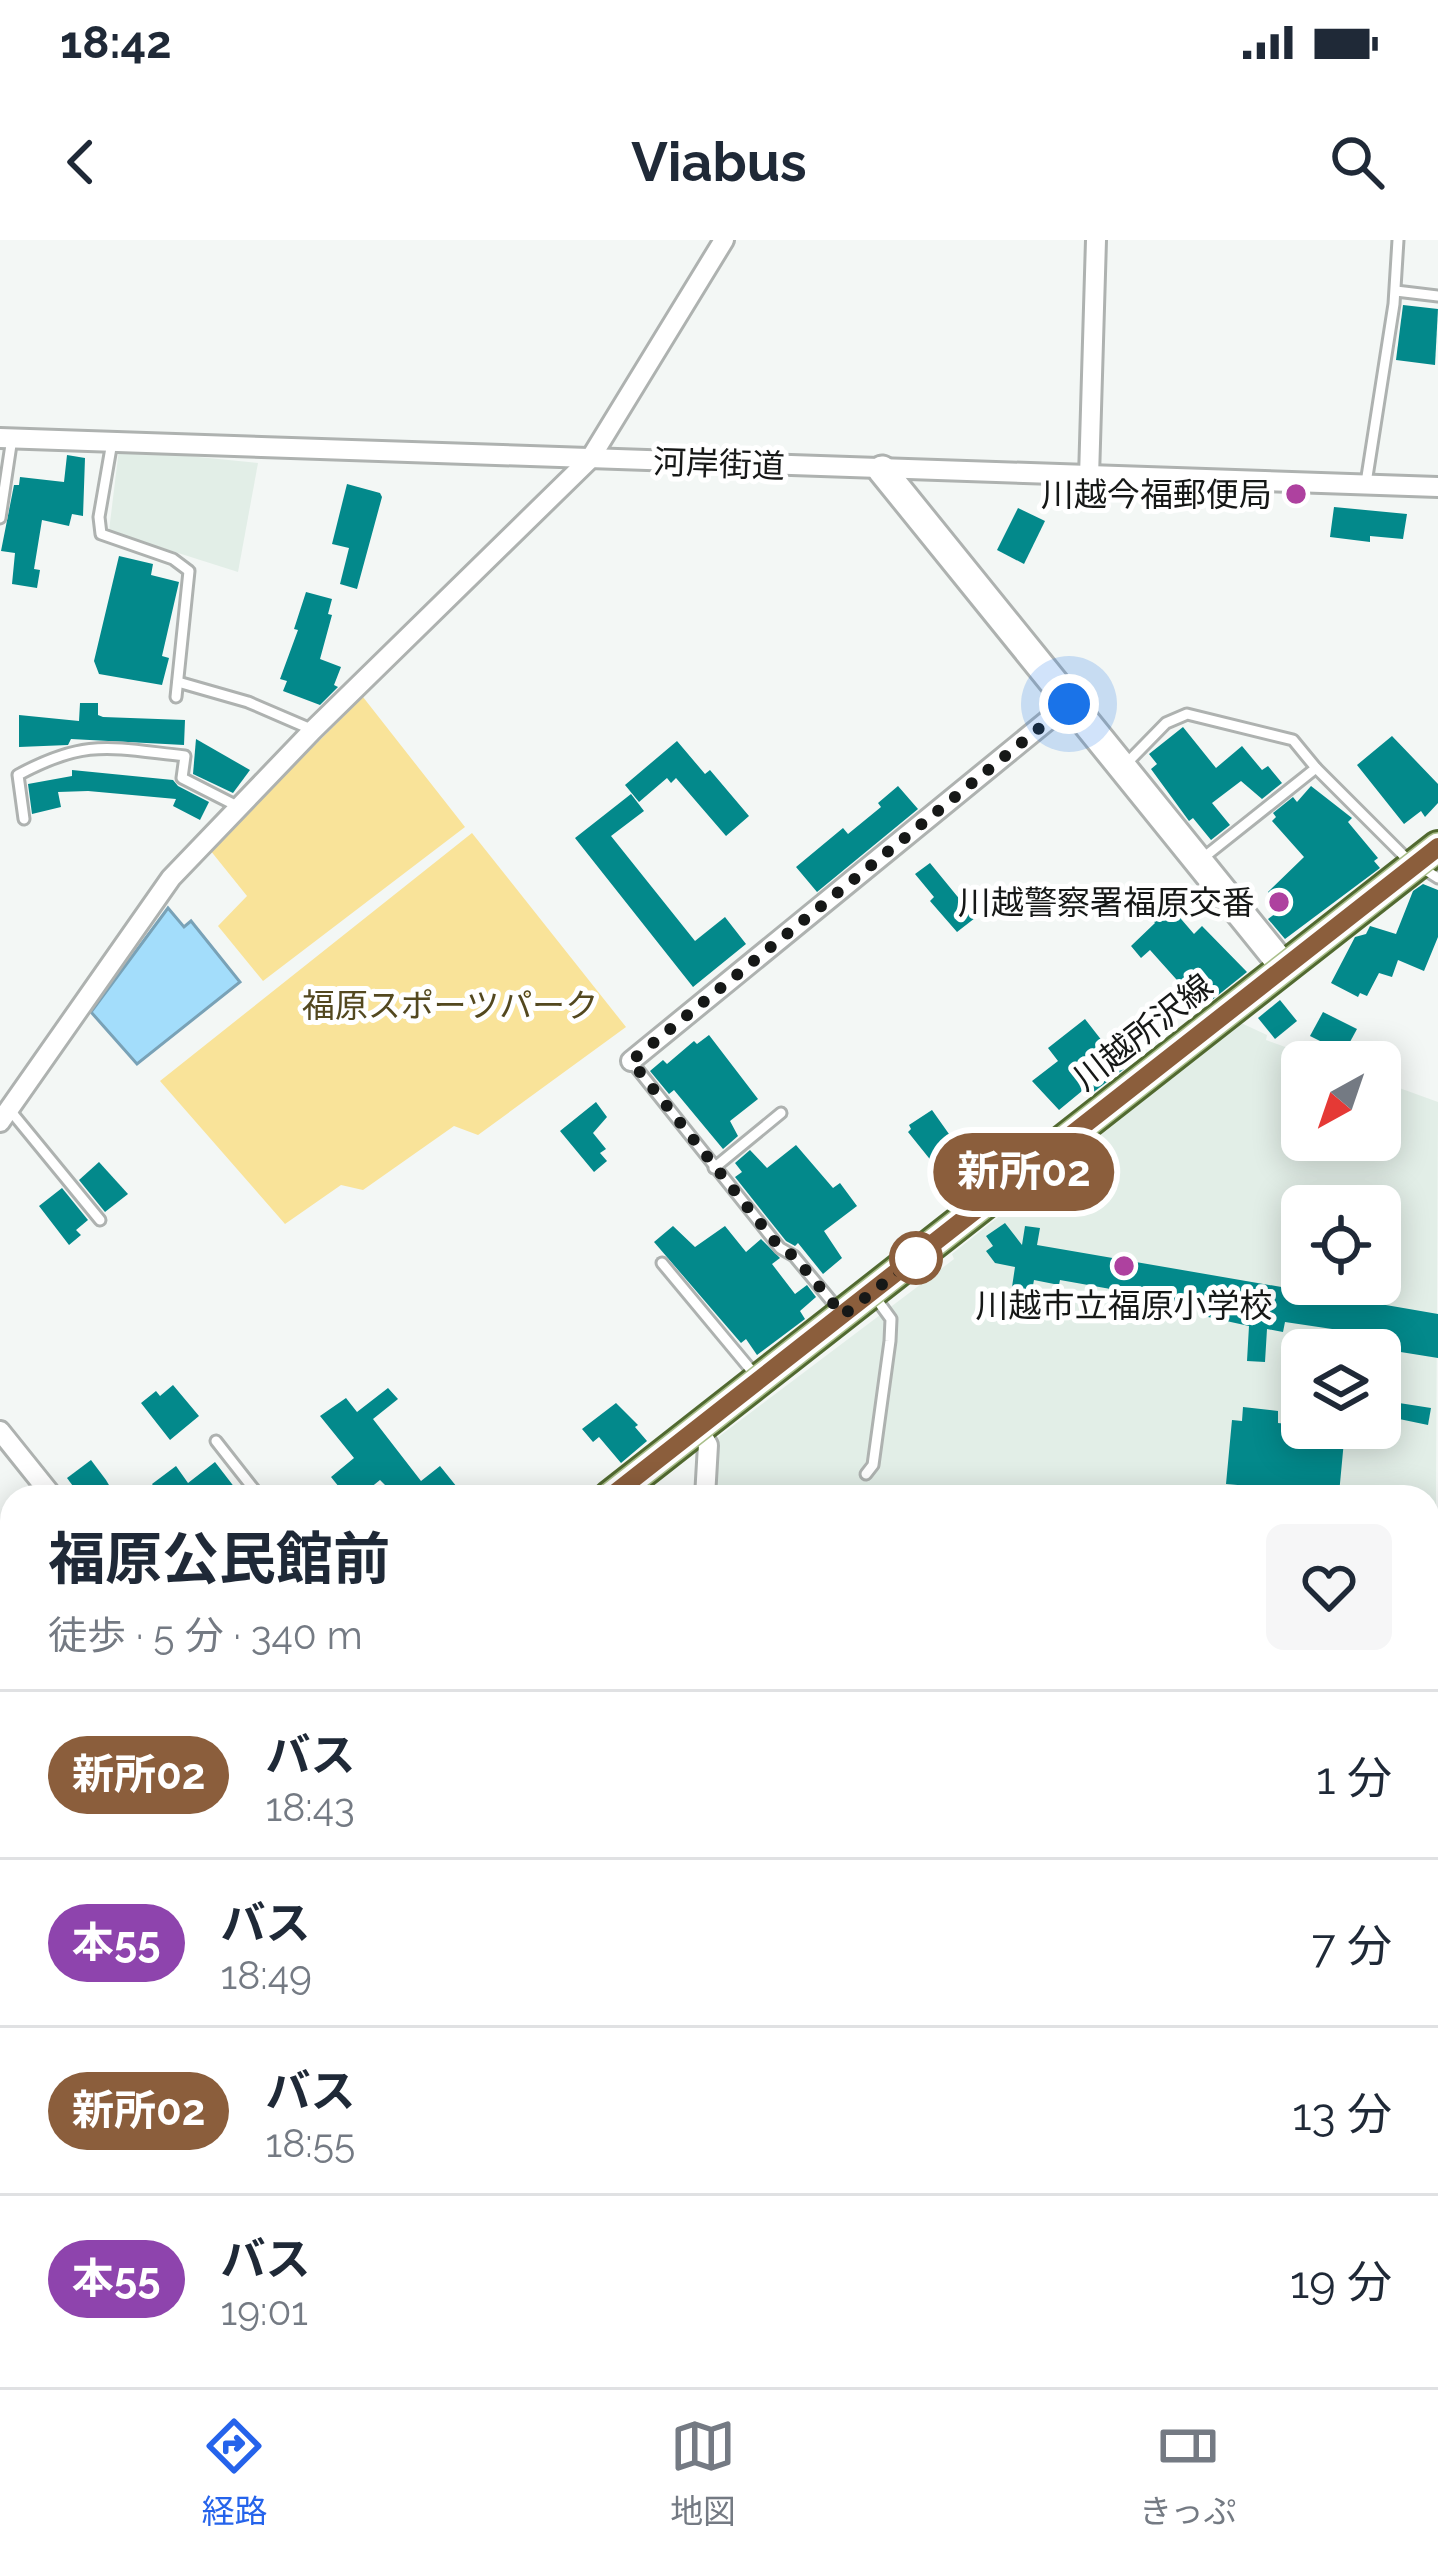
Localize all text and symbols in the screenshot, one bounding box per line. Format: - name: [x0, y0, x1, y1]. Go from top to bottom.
- text: 18:42: [60, 16, 172, 69]
- icon: back: [48, 129, 114, 195]
- icon: search: [1324, 129, 1390, 195]
- text: Viabus: [631, 130, 807, 194]
- street label: 河岸街道: [652, 442, 786, 486]
- place label: 川越今福郵便局: [1041, 475, 1272, 514]
- marker: 川越今福郵便局: [1283, 481, 1309, 507]
- your location: [1039, 674, 1099, 734]
- place label: 川越警察署福原交番: [958, 883, 1255, 922]
- marker: 川越警察署福原交番: [1266, 889, 1292, 915]
- street label: 川越所沢線: [1066, 966, 1220, 1098]
- park label: 福原スポーツパーク: [302, 986, 598, 1025]
- north arrow: [1281, 1041, 1401, 1161]
- map controls: [1281, 1041, 1401, 1449]
- line badge: 新所02: [940, 1133, 1108, 1211]
- text: 新所02: [957, 1147, 1091, 1196]
- button: locate: [1281, 1185, 1401, 1305]
- unlabelled marker: [891, 1233, 941, 1283]
- marker: 川越市立福原小学校: [1111, 1253, 1137, 1279]
- place label: 川越市立福原小学校: [976, 1286, 1273, 1325]
- button: layers: [1281, 1329, 1401, 1449]
- button: heart: [1266, 1524, 1392, 1650]
- text: 福原公民館前: [48, 1525, 390, 1592]
- text: 徒歩 · 5 分 · 340 m: [48, 1612, 363, 1658]
- text: バス: [265, 1729, 356, 1782]
- text: 新所02: [72, 1750, 205, 1799]
- text: 1 分: [1316, 1752, 1392, 1805]
- text: 18:43: [265, 1784, 355, 1830]
- text: バス: [221, 1897, 311, 1950]
- text: 本55: [72, 1918, 161, 1967]
- text: 7 分: [1311, 1920, 1392, 1973]
- text: 18:49: [221, 1952, 312, 1998]
- text: バス: [265, 2065, 356, 2118]
- text: 新所02: [72, 2086, 205, 2135]
- text: 13 分: [1292, 2088, 1392, 2141]
- text: 18:55: [265, 2120, 355, 2166]
- text: バス: [221, 2233, 311, 2286]
- text: 本55: [72, 2254, 161, 2303]
- text: 19 分: [1290, 2256, 1392, 2309]
- text: 19:01: [221, 2288, 308, 2334]
- tab: 経路: [201, 2413, 267, 2533]
- tab: 地図: [670, 2413, 736, 2533]
- tab: きっぷ: [1139, 2413, 1237, 2533]

